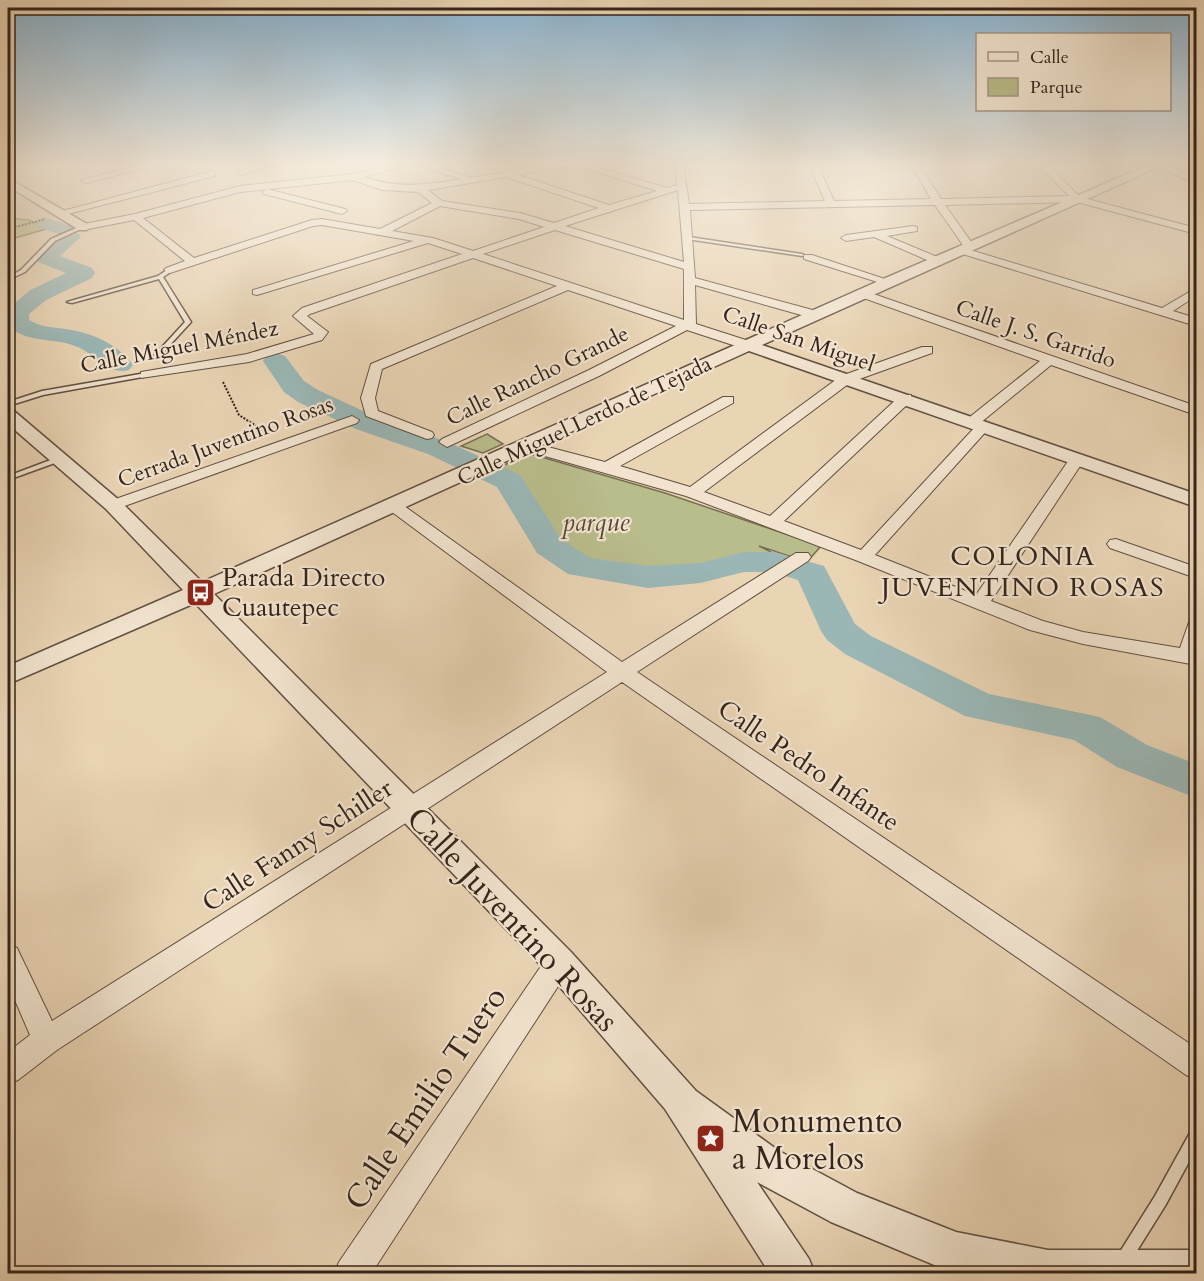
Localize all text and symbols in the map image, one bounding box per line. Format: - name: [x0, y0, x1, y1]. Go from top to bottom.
- legend: [976, 33, 1171, 111]
- text: Calle: [1030, 45, 1069, 70]
- text: Parque: [1030, 75, 1083, 100]
- street label: Calle J. S. Garrido: [952, 292, 1120, 375]
- street label: Calle San Miguel: [718, 299, 879, 379]
- street label: Calle Miguel Méndez: [78, 313, 281, 381]
- street label: Calle Rancho Grande: [441, 319, 634, 433]
- street label: Calle Miguel Lerdo de Tejada: [452, 348, 717, 493]
- street label: Cerrada Juventino Rosas: [113, 389, 337, 495]
- park label: parque: [560, 505, 631, 540]
- district label: COLONIA JUVENTINO ROSAS: [877, 538, 1165, 606]
- place label: Parada Directo Cuautepec: [222, 560, 385, 625]
- bus stop icon: Parada Directo Cuautepec: [185, 576, 217, 608]
- street label: Calle Pedro Infante: [711, 692, 907, 839]
- street label: Calle Fanny Schiller: [195, 770, 400, 920]
- street label: Calle Juventino Rosas: [396, 798, 628, 1042]
- street label: Calle Emilio Tuero: [335, 978, 517, 1219]
- place label: Monumento a Morelos: [732, 1100, 902, 1181]
- place icon: Monumento a Morelos: [695, 1123, 727, 1155]

